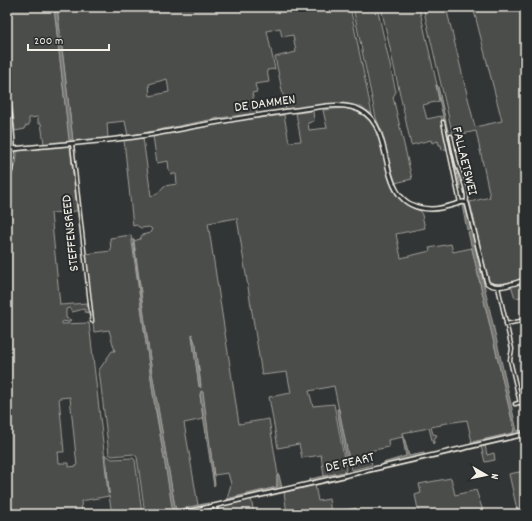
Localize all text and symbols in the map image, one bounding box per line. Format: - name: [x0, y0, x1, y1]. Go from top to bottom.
- scale bar: [28, 26, 109, 52]
- text: 200 m: [34, 33, 63, 50]
- street label: DE DAMMEN: [233, 90, 297, 118]
- street label: FALLAETSWEI: [446, 125, 482, 198]
- street label: STEFFENSREED: [57, 194, 85, 272]
- street label: DE FEART: [324, 448, 377, 478]
- north arrow: [466, 455, 506, 495]
- text: N: [485, 472, 502, 481]

